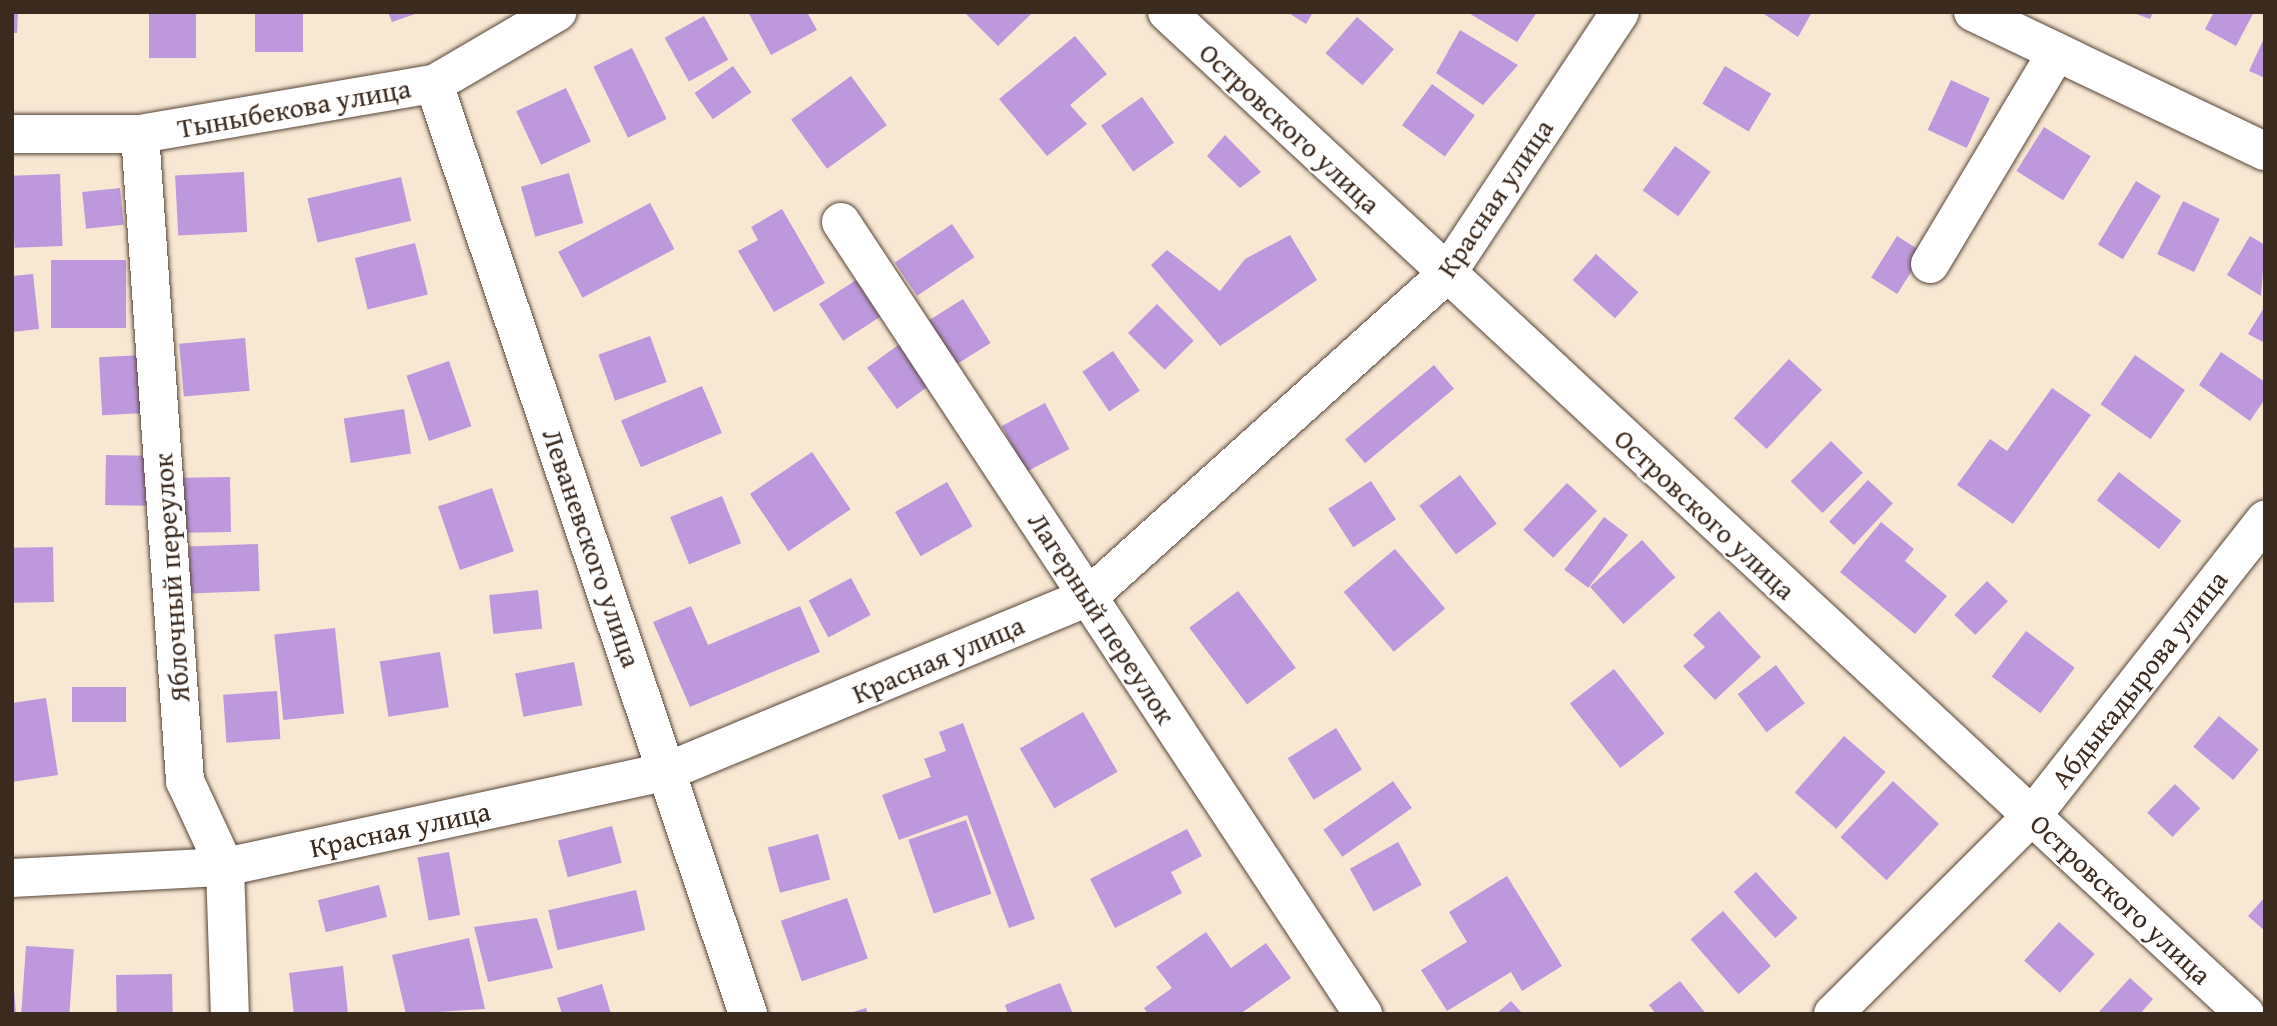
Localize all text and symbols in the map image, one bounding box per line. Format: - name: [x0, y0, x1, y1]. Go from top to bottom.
- street label: Островского улица: [1193, 36, 1387, 220]
- street label: Тыныбекова улица: [175, 71, 413, 145]
- street label: Красная улица: [1430, 113, 1560, 283]
- street label: Островского улица: [1608, 422, 1802, 606]
- street label: Леваневского улица: [535, 424, 649, 672]
- street label: Яблочный переулок: [146, 452, 196, 704]
- street label: Лагерный переулок: [1021, 506, 1183, 730]
- street label: Абдыкадырова улица: [2044, 563, 2234, 795]
- street label: Красная улица: [847, 608, 1029, 710]
- street label: Красная улица: [307, 793, 493, 865]
- street label: Островского улица: [2024, 807, 2218, 991]

